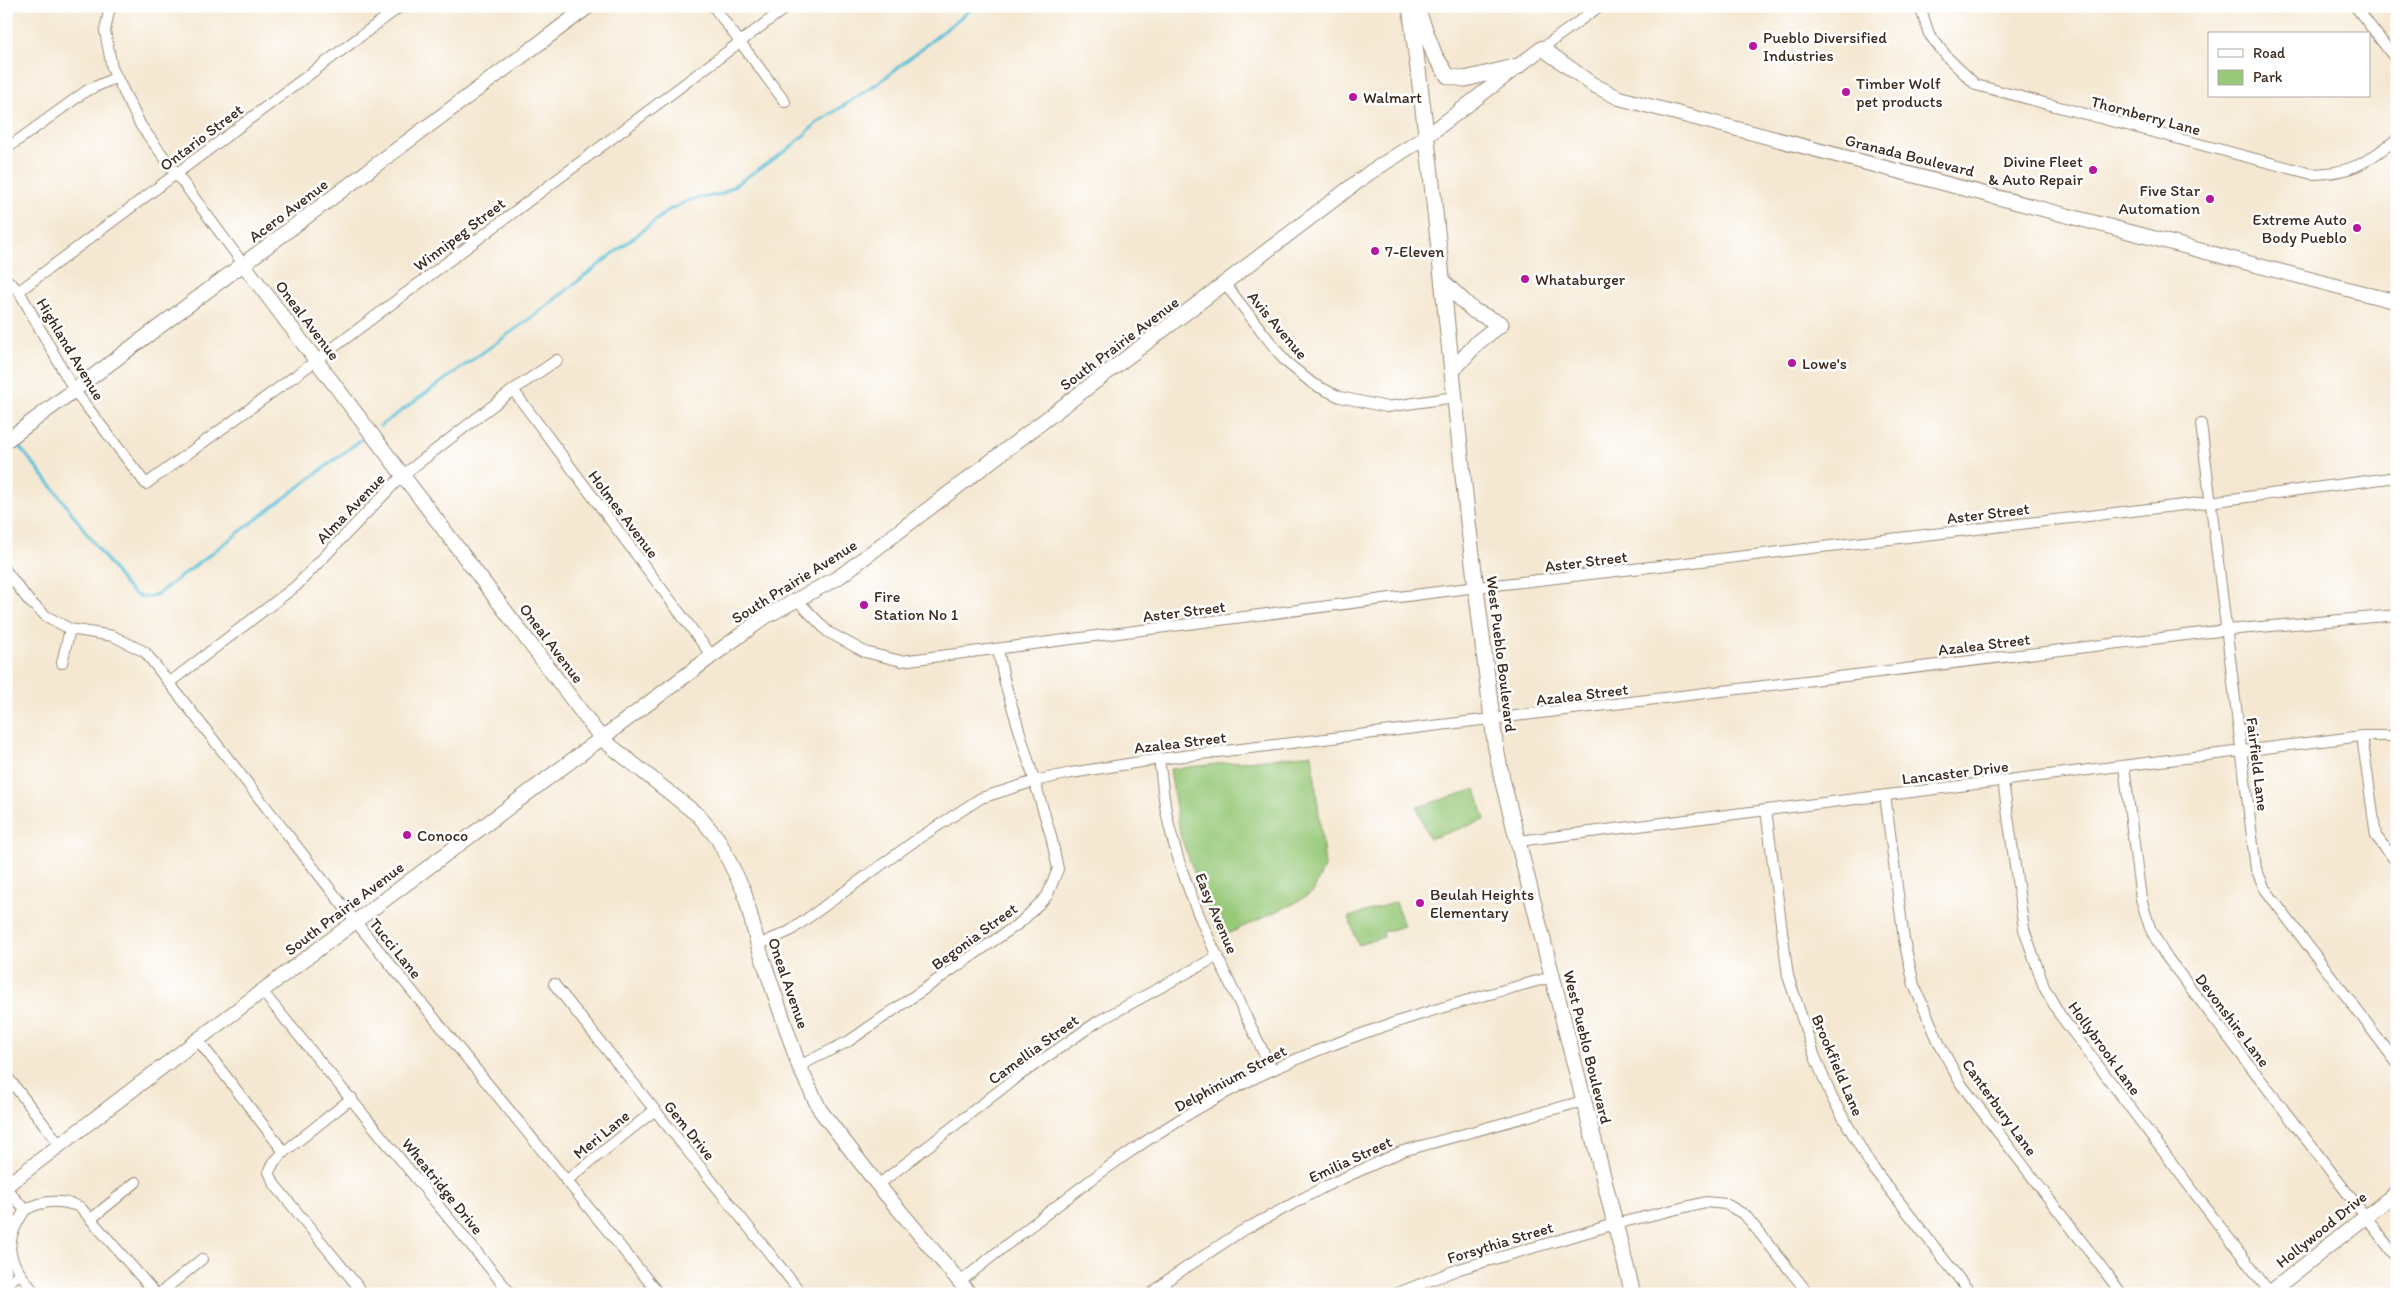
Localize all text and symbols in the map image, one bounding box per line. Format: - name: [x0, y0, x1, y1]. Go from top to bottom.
- place label: Pueblo Diversified Industries: [1763, 28, 1887, 65]
- legend: [2208, 32, 2370, 98]
- marker: Pueblo Diversified Industries: [1747, 40, 1759, 52]
- text: Road: [2253, 44, 2286, 62]
- text: Park: [2253, 68, 2283, 86]
- place label: Timber Wolf pet products: [1856, 74, 1943, 111]
- marker: Timber Wolf pet products: [1840, 86, 1852, 98]
- place label: Walmart: [1363, 88, 1422, 107]
- marker: Walmart: [1347, 91, 1359, 103]
- street label: Thornberry Lane: [2089, 92, 2203, 139]
- street label: Ontario Street: [156, 100, 247, 175]
- street label: Granada Boulevard: [1843, 130, 1977, 181]
- place label: Divine Fleet & Auto Repair: [1988, 152, 2084, 189]
- marker: Divine Fleet & Auto Repair: [2087, 164, 2099, 176]
- street label: Acero Avenue: [245, 175, 332, 246]
- place label: Five Star Automation: [2118, 181, 2201, 218]
- marker: Five Star Automation: [2204, 193, 2216, 205]
- street label: Winnipeg Street: [410, 194, 509, 275]
- place label: Extreme Auto Body Pueblo: [2253, 210, 2347, 247]
- marker: Extreme Auto Body Pueblo: [2351, 222, 2363, 234]
- place label: 7-Eleven: [1385, 242, 1444, 261]
- marker: 7-Eleven: [1369, 245, 1381, 257]
- place label: Whataburger: [1535, 270, 1626, 289]
- marker: Whataburger: [1519, 273, 1531, 285]
- street label: Oneal Avenue: [271, 277, 344, 364]
- street label: Avis Avenue: [1244, 287, 1312, 363]
- street label: South Prairie Avenue: [1056, 292, 1183, 394]
- street label: Highland Avenue: [33, 295, 109, 404]
- place label: Lowe's: [1802, 354, 1847, 373]
- marker: Lowe's: [1786, 357, 1798, 369]
- street label: Holmes Avenue: [584, 467, 663, 562]
- street label: Alma Avenue: [312, 469, 389, 547]
- street label: Aster Street: [1946, 499, 2031, 528]
- street label: South Prairie Avenue: [728, 535, 861, 628]
- street label: Aster Street: [1544, 547, 1629, 576]
- street label: West Pueblo Boulevard: [1482, 575, 1521, 734]
- place label: Fire Station No 1: [874, 587, 959, 624]
- street label: Aster Street: [1142, 597, 1227, 626]
- marker: Fire Station No 1: [858, 599, 870, 611]
- street label: Oneal Avenue: [515, 600, 588, 687]
- street label: Azalea Street: [1937, 629, 2031, 660]
- street label: Azalea Street: [1535, 679, 1629, 710]
- street label: Fairfield Lane: [2242, 716, 2273, 812]
- street label: Azalea Street: [1133, 727, 1227, 758]
- street label: Lancaster Drive: [1901, 757, 2009, 788]
- place label: Conoco: [417, 826, 468, 845]
- marker: Conoco: [401, 829, 413, 841]
- street label: South Prairie Avenue: [281, 857, 408, 959]
- street label: Easy Avenue: [1191, 870, 1242, 957]
- place label: Beulah Heights Elementary: [1430, 885, 1534, 922]
- marker: Beulah Heights Elementary: [1414, 897, 1426, 909]
- street label: Begonia Street: [928, 899, 1021, 974]
- street label: Tucci Lane: [365, 914, 426, 982]
- street label: Oneal Avenue: [764, 935, 813, 1031]
- street label: West Pueblo Boulevard: [1559, 968, 1616, 1126]
- street label: Devonshire Lane: [2191, 970, 2274, 1071]
- street label: Hollybrook Lane: [2064, 998, 2145, 1099]
- street label: Camellia Street: [984, 1010, 1082, 1089]
- street label: Brookfield Lane: [1808, 1012, 1867, 1119]
- street label: Delphinium Street: [1171, 1041, 1290, 1116]
- street label: Canterbury Lane: [1958, 1055, 2041, 1159]
- street label: Gem Drive: [660, 1097, 720, 1164]
- street label: Meri Lane: [569, 1106, 633, 1163]
- street label: Emilia Street: [1306, 1132, 1395, 1187]
- street label: Wheatridge Drive: [398, 1134, 487, 1239]
- street label: Hollywood Drive: [2272, 1187, 2371, 1272]
- street label: Forsythia Street: [1445, 1217, 1555, 1268]

